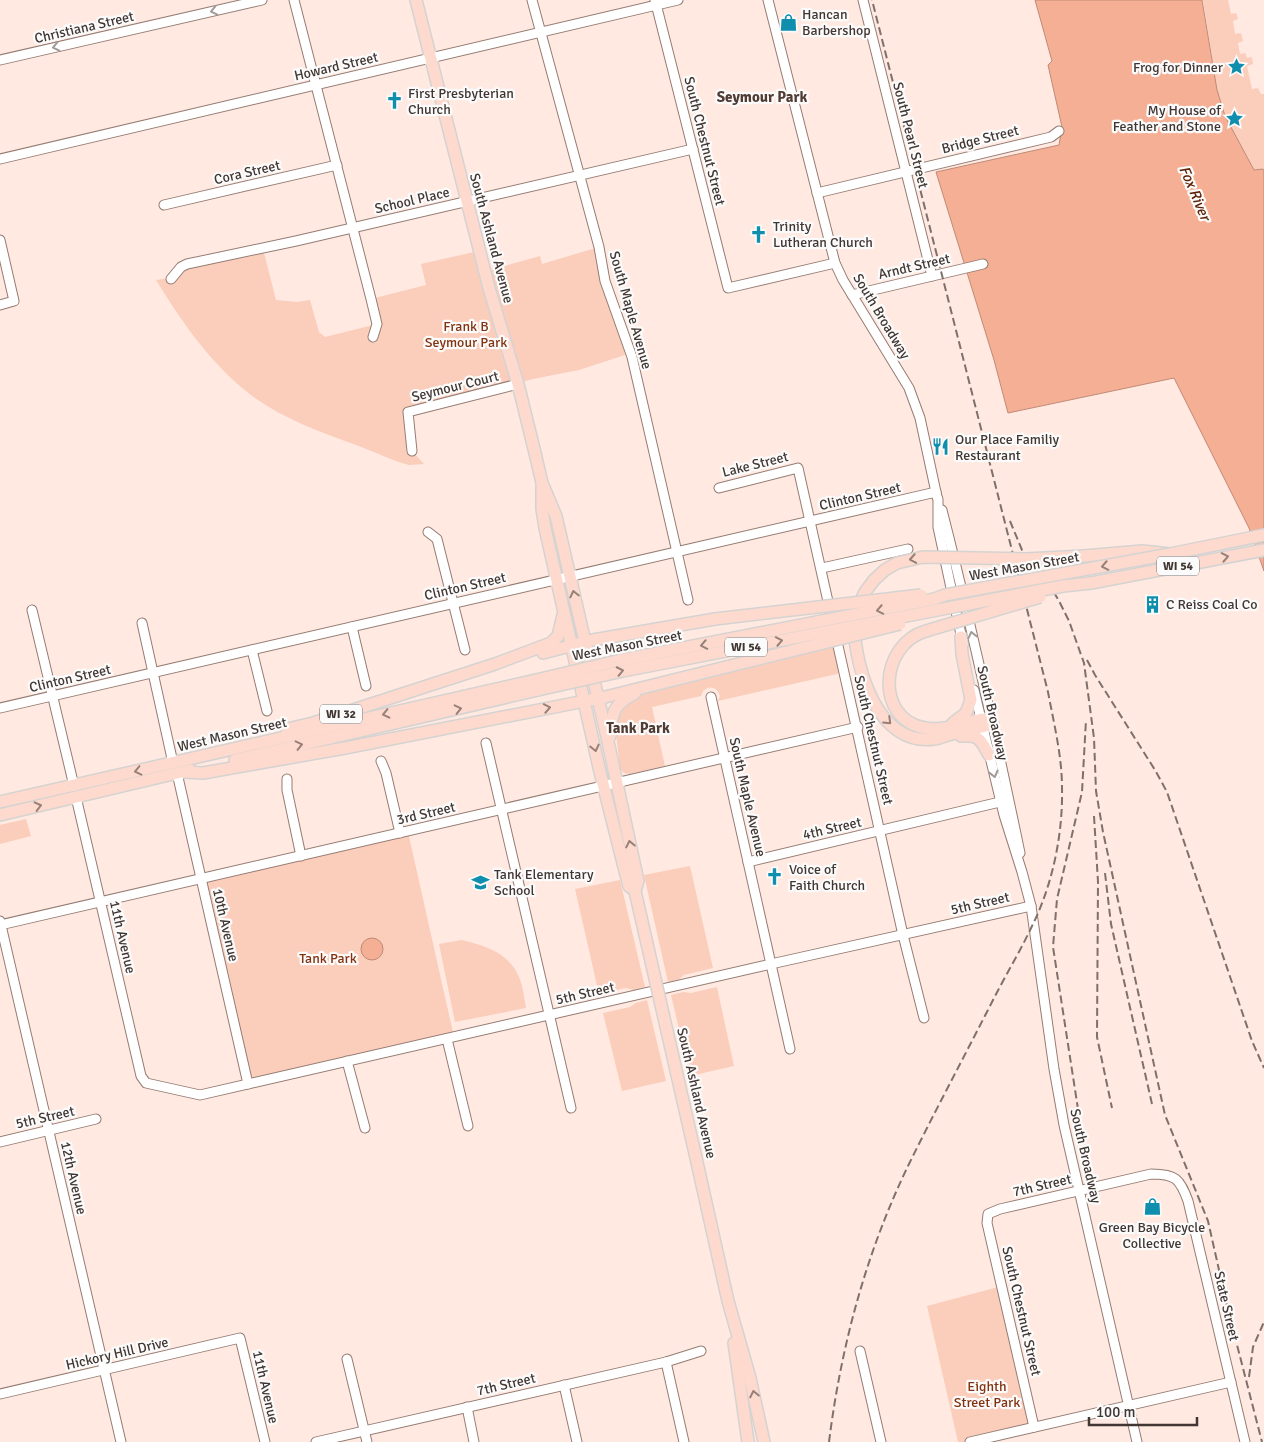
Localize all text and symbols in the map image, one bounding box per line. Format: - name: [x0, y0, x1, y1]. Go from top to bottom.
- one-way arrow: [210, 5, 219, 16]
- place label: Hancan Barbershop: [802, 6, 871, 39]
- street label: Christiana Street: [33, 8, 136, 47]
- shop icon: Hancan Barbershop: [778, 12, 798, 32]
- one-way arrow: [52, 41, 61, 52]
- street label: Howard Street: [292, 49, 380, 84]
- place icon: Frog for Dinner: [1227, 57, 1247, 77]
- place label: Frog for Dinner: [1133, 59, 1224, 76]
- street label: South Chestnut Street: [680, 75, 729, 207]
- street label: South Pearl Street: [889, 80, 932, 190]
- place label: First Presbyterian Church: [408, 85, 514, 118]
- district label: Seymour Park: [717, 88, 807, 106]
- church icon: First Presbyterian Church: [384, 91, 404, 111]
- place label: My House of Feather and Stone: [1113, 102, 1222, 135]
- place icon: My House of Feather and Stone: [1225, 108, 1245, 128]
- street label: Bridge Street: [940, 122, 1021, 157]
- street label: Cora Street: [212, 157, 282, 188]
- water label: Fox River: [1175, 163, 1216, 225]
- street label: South Ashland Avenue: [466, 171, 517, 305]
- street label: School Place: [373, 184, 451, 217]
- place label: Trinity Lutheran Church: [773, 218, 873, 251]
- church icon: Trinity Lutheran Church: [749, 224, 769, 244]
- street label: South Maple Avenue: [606, 249, 656, 371]
- street label: Arndt Street: [877, 250, 952, 283]
- street label: South Broadway: [849, 270, 914, 362]
- park label: Frank B Seymour Park: [425, 318, 507, 351]
- street label: Seymour Court: [410, 367, 501, 406]
- place label: Our Place Familiy Restaurant: [955, 431, 1059, 464]
- restaurant icon: Our Place Familiy Restaurant: [931, 437, 951, 457]
- street label: Lake Street: [720, 448, 790, 481]
- street label: Clinton Street: [818, 479, 903, 514]
- street label: West Mason Street: [968, 548, 1081, 585]
- one-way arrow: [1220, 552, 1229, 563]
- one-way arrow: [909, 553, 917, 563]
- road number: WI 54: [1157, 556, 1199, 576]
- one-way arrow: [1100, 560, 1109, 571]
- street label: Clinton Street: [423, 569, 508, 604]
- one-way arrow: [569, 590, 580, 599]
- building icon: C Reiss Coal Co: [1142, 594, 1162, 614]
- place label: C Reiss Coal Co: [1166, 596, 1257, 613]
- one-way arrow: [876, 604, 885, 615]
- street label: West Mason Street: [571, 626, 684, 664]
- one-way arrow: [968, 631, 978, 640]
- one-way arrow: [775, 636, 784, 646]
- road number: WI 54: [725, 638, 767, 656]
- one-way arrow: [699, 639, 708, 649]
- street label: Clinton Street: [28, 661, 113, 696]
- street label: South Broadway: [973, 664, 1012, 763]
- one-way arrow: [615, 667, 624, 677]
- street label: South Chestnut Street: [850, 674, 897, 807]
- one-way arrow: [543, 703, 552, 714]
- road number: WI 32: [320, 704, 362, 724]
- one-way arrow: [453, 704, 462, 715]
- one-way arrow: [381, 708, 390, 719]
- street label: West Mason Street: [176, 714, 288, 755]
- one-way arrow: [882, 715, 891, 724]
- district label: Tank Park: [606, 719, 670, 737]
- street label: South Maple Avenue: [726, 736, 770, 858]
- one-way arrow: [295, 740, 304, 751]
- one-way arrow: [589, 744, 600, 753]
- one-way arrow: [134, 765, 143, 776]
- one-way arrow: [988, 770, 999, 779]
- street label: 3rd Street: [395, 798, 457, 828]
- one-way arrow: [34, 801, 43, 812]
- street label: 4th Street: [801, 813, 863, 843]
- one-way arrow: [625, 839, 636, 848]
- place label: Voice of Faith Church: [789, 861, 865, 894]
- place label: Tank Elementary School: [494, 866, 594, 899]
- church icon: Voice of Faith Church: [765, 867, 785, 887]
- school or university icon: Tank Elementary School: [470, 872, 490, 892]
- street label: 10th Avenue: [209, 887, 242, 963]
- street label: 5th Street: [949, 888, 1011, 918]
- street label: 11th Avenue: [106, 899, 139, 975]
- park label: Tank Park: [299, 950, 357, 967]
- street label: 5th Street: [554, 978, 616, 1008]
- street label: South Ashland Avenue: [673, 1026, 720, 1160]
- street label: 5th Street: [14, 1102, 76, 1132]
- street label: South Broadway: [1066, 1107, 1105, 1206]
- street label: 12th Avenue: [57, 1140, 90, 1216]
- street label: 7th Street: [1011, 1170, 1073, 1200]
- shop icon: Green Bay Bicycle Collective: [1142, 1197, 1162, 1217]
- place label: Green Bay Bicycle Collective: [1099, 1219, 1205, 1252]
- street label: South Chestnut Street: [998, 1245, 1045, 1378]
- street label: State Street: [1210, 1270, 1243, 1343]
- street label: Hickory Hill Drive: [64, 1333, 170, 1374]
- street label: 11th Avenue: [249, 1349, 282, 1425]
- street label: 7th Street: [475, 1369, 537, 1399]
- park label: Eighth Street Park: [954, 1378, 1020, 1411]
- one-way arrow: [749, 1390, 760, 1399]
- scale bar: [1089, 1394, 1196, 1426]
- text: 100 m: [1096, 1403, 1136, 1421]

